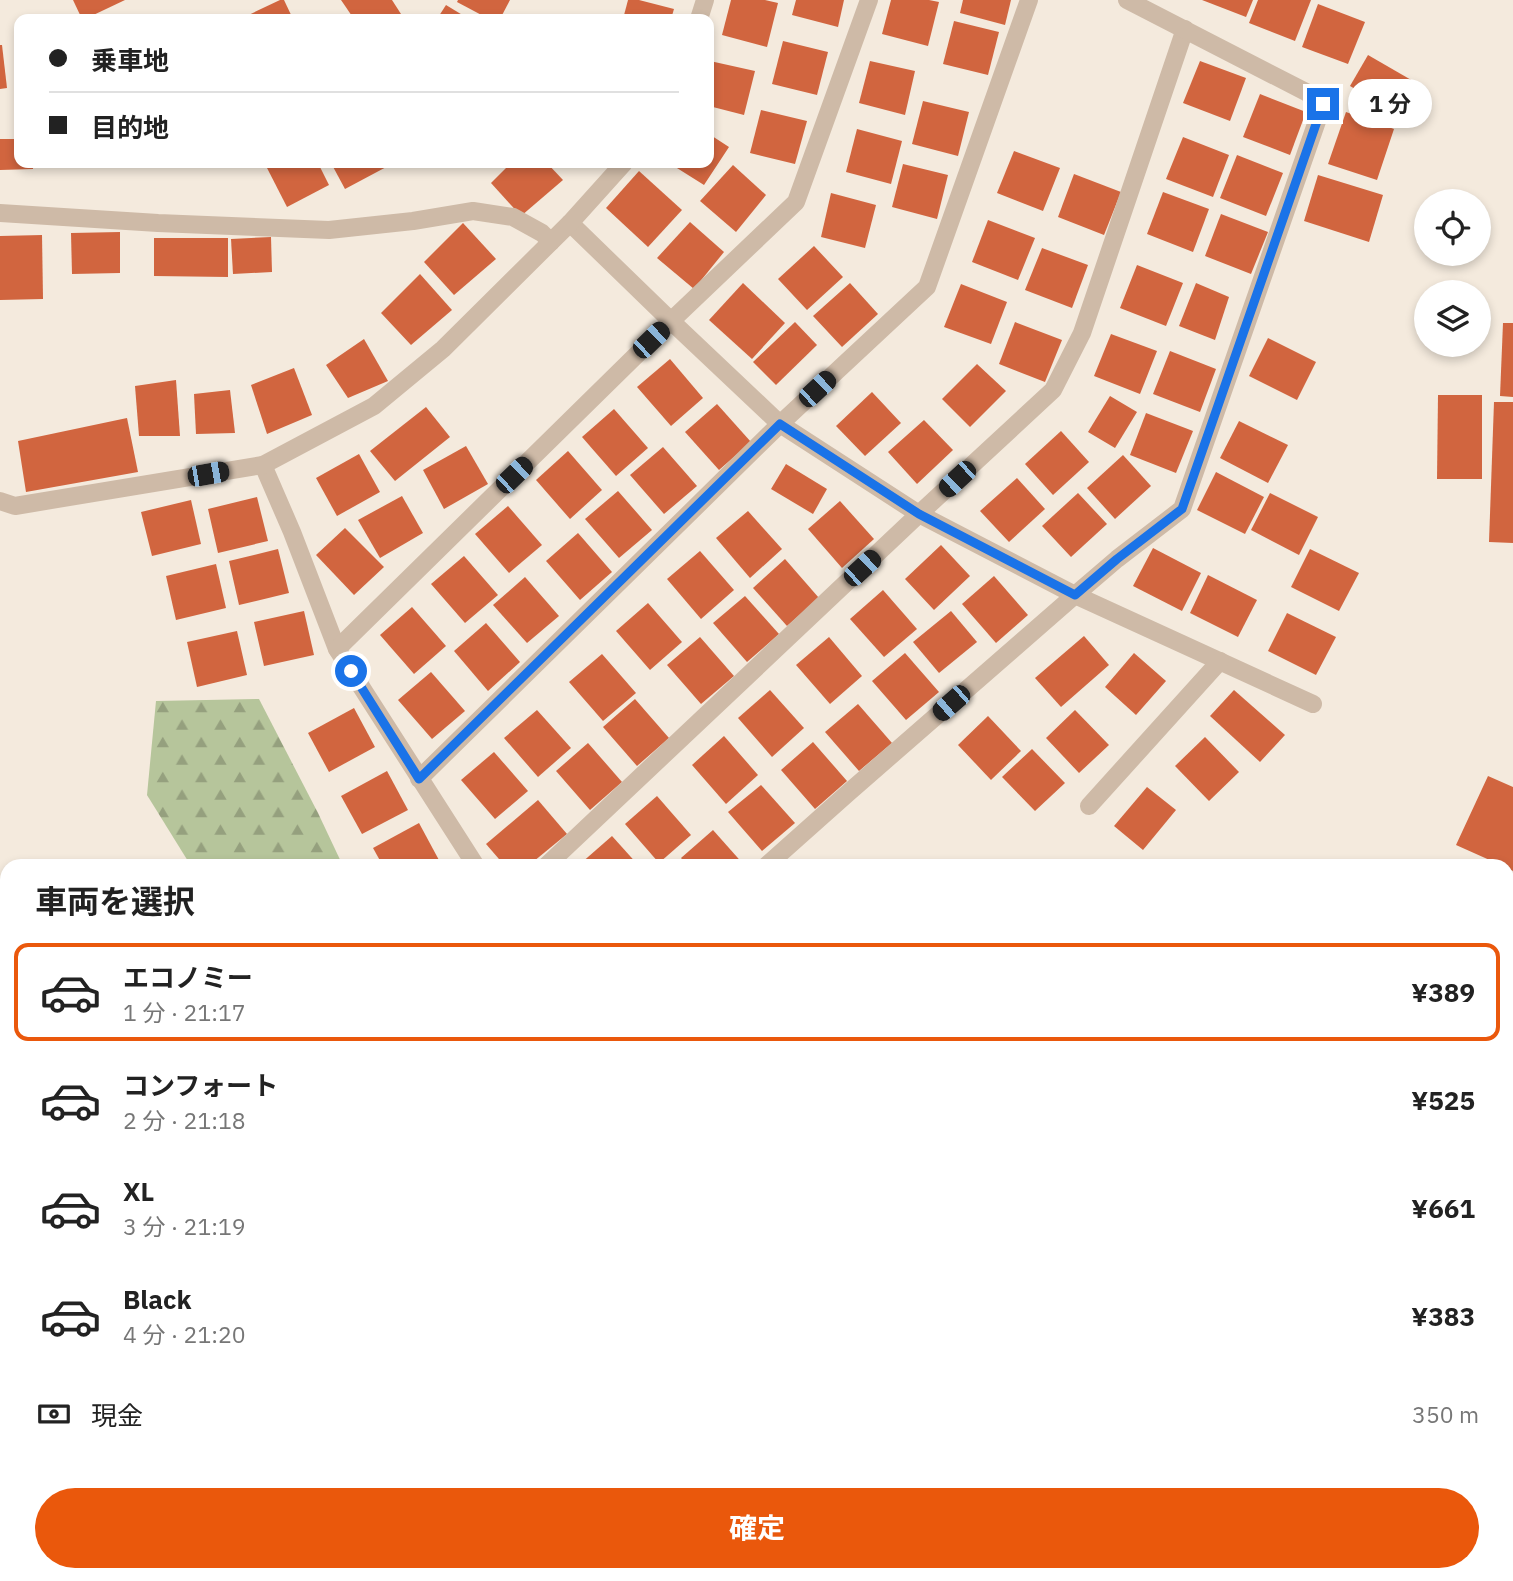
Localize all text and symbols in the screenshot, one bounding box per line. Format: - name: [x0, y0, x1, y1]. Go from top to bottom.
- text: 乗車地: [91, 43, 169, 77]
- callout: 1 分: [1348, 80, 1432, 128]
- route end: [1307, 88, 1339, 120]
- text: 1 分: [1369, 88, 1411, 118]
- text: 目的地: [91, 110, 169, 144]
- map controls: [1414, 189, 1491, 357]
- button: locate: [1414, 189, 1491, 266]
- button: layers: [1414, 280, 1491, 357]
- car: [629, 318, 674, 362]
- car: [795, 367, 840, 411]
- car: [492, 453, 537, 497]
- car: [935, 457, 980, 501]
- car: [186, 460, 231, 488]
- car: [840, 546, 885, 590]
- route start: [335, 655, 367, 687]
- car: [929, 681, 974, 725]
- text: 車両を選択: [35, 880, 195, 922]
- text: エコノミー: [123, 960, 253, 994]
- icon: car: [39, 961, 102, 1024]
- text: ¥389: [1411, 975, 1475, 1009]
- text: 1 分 · 21:17: [123, 997, 246, 1027]
- text: コンフォート: [123, 1068, 278, 1102]
- icon: car: [39, 1069, 102, 1132]
- text: ¥525: [1411, 1083, 1475, 1117]
- text: 2 分 · 21:18: [123, 1105, 246, 1135]
- text: XL: [123, 1174, 154, 1208]
- icon: car: [39, 1177, 102, 1240]
- text: ¥661: [1411, 1191, 1475, 1225]
- text: 3 分 · 21:19: [123, 1211, 246, 1241]
- text: Black: [123, 1282, 191, 1316]
- icon: car: [39, 1285, 102, 1348]
- text: ¥383: [1411, 1299, 1475, 1333]
- text: 4 分 · 21:20: [123, 1319, 246, 1349]
- icon: cash: [35, 1395, 73, 1433]
- text: 現金: [91, 1398, 143, 1432]
- text: 350 m: [1412, 1399, 1479, 1429]
- button: 確定: [35, 1488, 1479, 1568]

